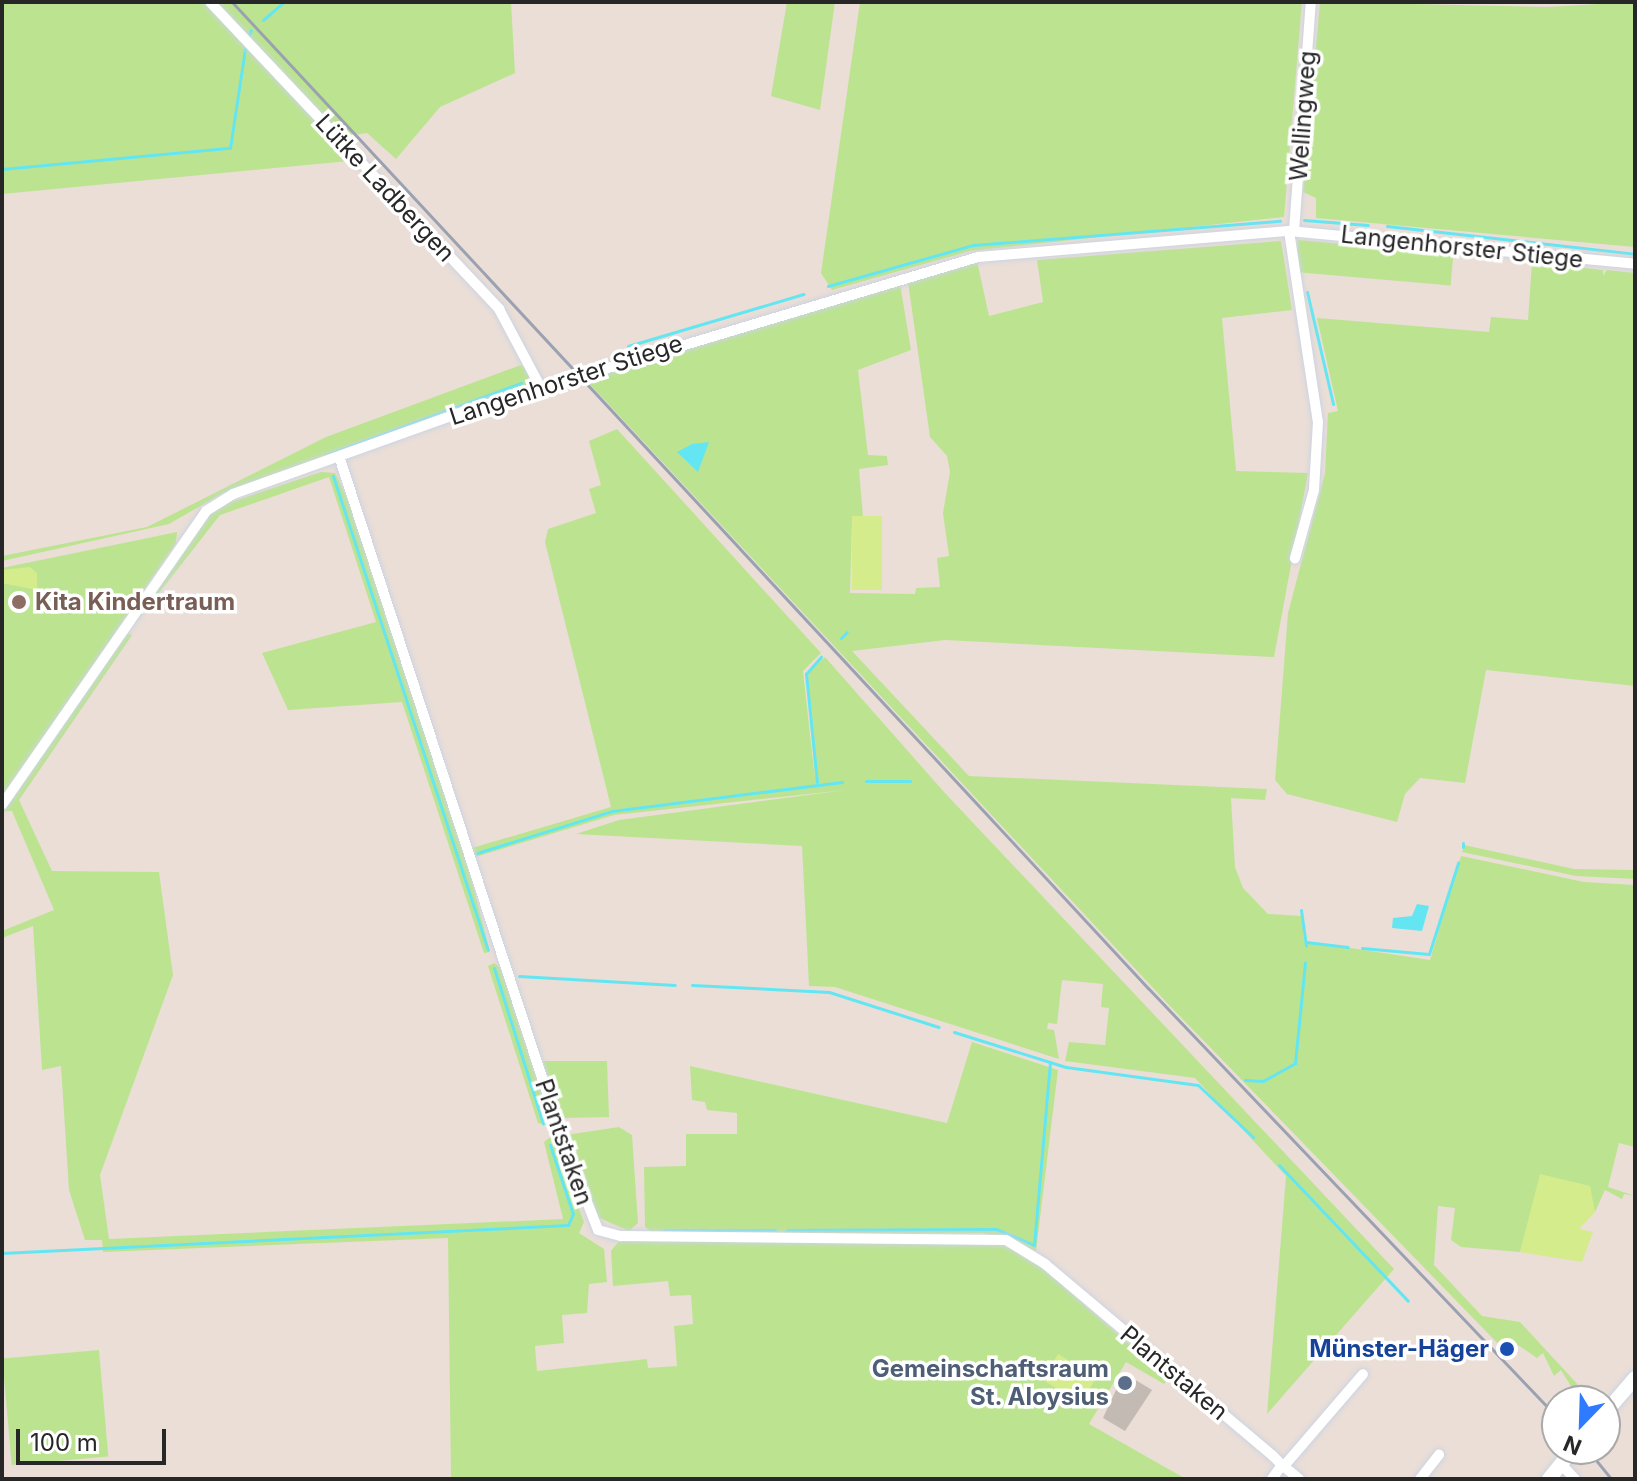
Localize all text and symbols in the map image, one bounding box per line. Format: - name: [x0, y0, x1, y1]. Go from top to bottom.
- street label: Wellingweg: [1284, 50, 1322, 182]
- street label: Lütke Ladbergen: [309, 108, 461, 268]
- street label: Langenhorster Stiege: [1339, 220, 1585, 274]
- street label: Langenhorster Stiege: [446, 329, 686, 431]
- place label: Kita Kindertraum: [35, 588, 235, 616]
- marker: Kita Kindertraum: [10, 593, 28, 611]
- street label: Plantstaken: [529, 1075, 599, 1209]
- street label: Plantstaken: [1114, 1320, 1234, 1426]
- place label: Münster-Häger: [1309, 1335, 1489, 1363]
- marker: Münster-Häger: [1496, 1338, 1518, 1360]
- place label: Gemeinschaftsraum St. Aloysius: [872, 1355, 1109, 1411]
- marker: Gemeinschaftsraum St. Aloysius: [1116, 1374, 1134, 1392]
- north arrow: [1541, 1385, 1621, 1465]
- scale bar: [20, 1413, 170, 1463]
- text: 100 m: [30, 1428, 98, 1457]
- text: N: [1560, 1430, 1585, 1460]

